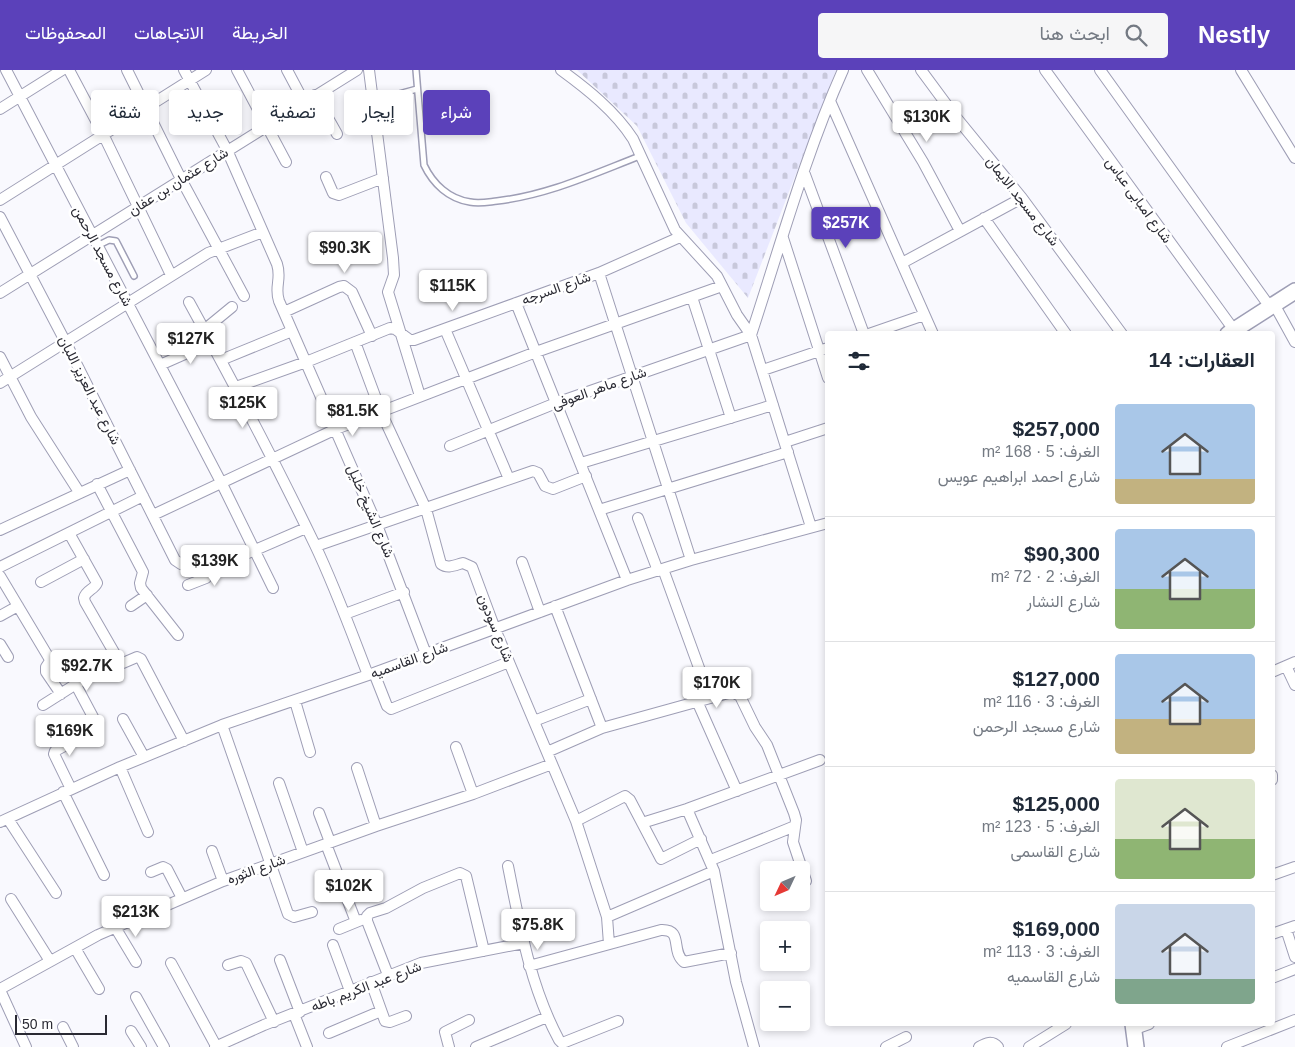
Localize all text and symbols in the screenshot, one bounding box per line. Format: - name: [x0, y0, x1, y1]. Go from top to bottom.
- search box: [818, 13, 1168, 58]
- icon: search: [1122, 21, 1150, 49]
- text: Nestly: [1198, 21, 1270, 48]
- text: المحفوظات: [25, 23, 106, 43]
- text: الاتجاهات: [134, 23, 204, 43]
- text: الخريطة: [232, 23, 288, 43]
- text: ابحث هنا: [1039, 23, 1110, 44]
- chip: شقة: [91, 90, 159, 135]
- chip: جديد: [169, 90, 242, 135]
- chip: تصفية: [252, 90, 334, 135]
- chip: إيجار: [344, 90, 413, 135]
- chip: شراء: [423, 90, 490, 135]
- pin: $130K: [892, 100, 962, 143]
- text: $130K: [903, 108, 951, 125]
- street label: شارع عثمان بن عفان: [125, 144, 233, 221]
- street label: شارع مسجد الايمان: [981, 153, 1063, 251]
- street label: شارع امبابى عباس: [1100, 154, 1175, 248]
- street label: شارع مسجد الرحمن: [67, 203, 136, 310]
- pin: $257K: [811, 206, 881, 249]
- text: $257K: [822, 214, 870, 231]
- pin: $90.3K: [304, 232, 386, 274]
- text: $90.3K: [319, 239, 371, 256]
- street label: شارع السرجه: [519, 268, 594, 311]
- pin: $115K: [418, 270, 488, 312]
- text: $115K: [430, 277, 476, 294]
- pin: $127K: [156, 322, 226, 365]
- text: $127K: [167, 330, 215, 347]
- street label: شارع عبد العزيز اللبان: [53, 333, 124, 448]
- icon: filters: [845, 347, 873, 375]
- text: العقارات: 14: [1148, 348, 1255, 371]
- street label: شارع ماهر العوفى: [550, 364, 649, 415]
- pin: $125K: [208, 386, 278, 429]
- text: $125K: [219, 394, 267, 411]
- pin: $81.5K: [312, 394, 394, 437]
- text: $81.5K: [327, 402, 379, 419]
- text: $257,000: [1012, 417, 1100, 440]
- icon: home: [1155, 424, 1215, 484]
- text: الغرف: 5 · 168 m²: [982, 443, 1100, 460]
- street label: شارع الشيخ خليل: [341, 462, 398, 561]
- text: شارع احمد ابراهيم عويس: [938, 468, 1100, 485]
- text: $90,300: [1024, 542, 1100, 565]
- pin: $139K: [180, 544, 250, 587]
- icon: home: [1155, 549, 1215, 609]
- text: $139K: [191, 552, 239, 569]
- text: الغرف: 2 · 72 m²: [991, 568, 1100, 585]
- street label: شارع سودون: [472, 592, 517, 665]
- text: شارع النشار: [1026, 593, 1100, 610]
- street label: شارع القاسميه: [368, 639, 451, 684]
- pin: $92.7K: [46, 650, 128, 692]
- text: $92.7K: [61, 657, 113, 674]
- pin: $170K: [682, 666, 752, 709]
- text: $127,000: [1012, 667, 1100, 690]
- text: $170K: [693, 674, 741, 691]
- icon: home: [1155, 674, 1215, 734]
- text: الغرف: 3 · 116 m²: [983, 693, 1100, 710]
- pin: $169K: [35, 714, 105, 757]
- text: شارع مسجد الرحمن: [973, 718, 1100, 735]
- text: $169K: [46, 722, 94, 739]
- text: $125,000: [1012, 792, 1100, 815]
- icon: home: [1155, 799, 1215, 859]
- text: الغرف: 5 · 123 m²: [982, 818, 1100, 835]
- text: شارع القاسمى: [1011, 843, 1100, 860]
- street label: شارع الثوره: [225, 851, 288, 890]
- north arrow: [760, 861, 810, 911]
- map controls: [760, 861, 810, 1031]
- pin: $102K: [314, 870, 384, 912]
- text: $102K: [325, 877, 373, 894]
- pin: $213K: [101, 896, 171, 938]
- text: $213K: [112, 903, 160, 920]
- pin: $75.8K: [497, 908, 579, 951]
- text: $75.8K: [512, 916, 564, 933]
- text: $169,000: [1012, 917, 1100, 940]
- button: +: [760, 921, 810, 971]
- icon: home: [1155, 924, 1215, 984]
- text: الغرف: 3 · 113 m²: [983, 943, 1100, 960]
- street label: شارع عبد الكريم باطه: [309, 958, 424, 1017]
- text: شارع القاسميه: [1007, 968, 1100, 985]
- button: −: [760, 981, 810, 1031]
- scale bar: [15, 1012, 108, 1035]
- text: 50 m: [22, 1016, 53, 1032]

